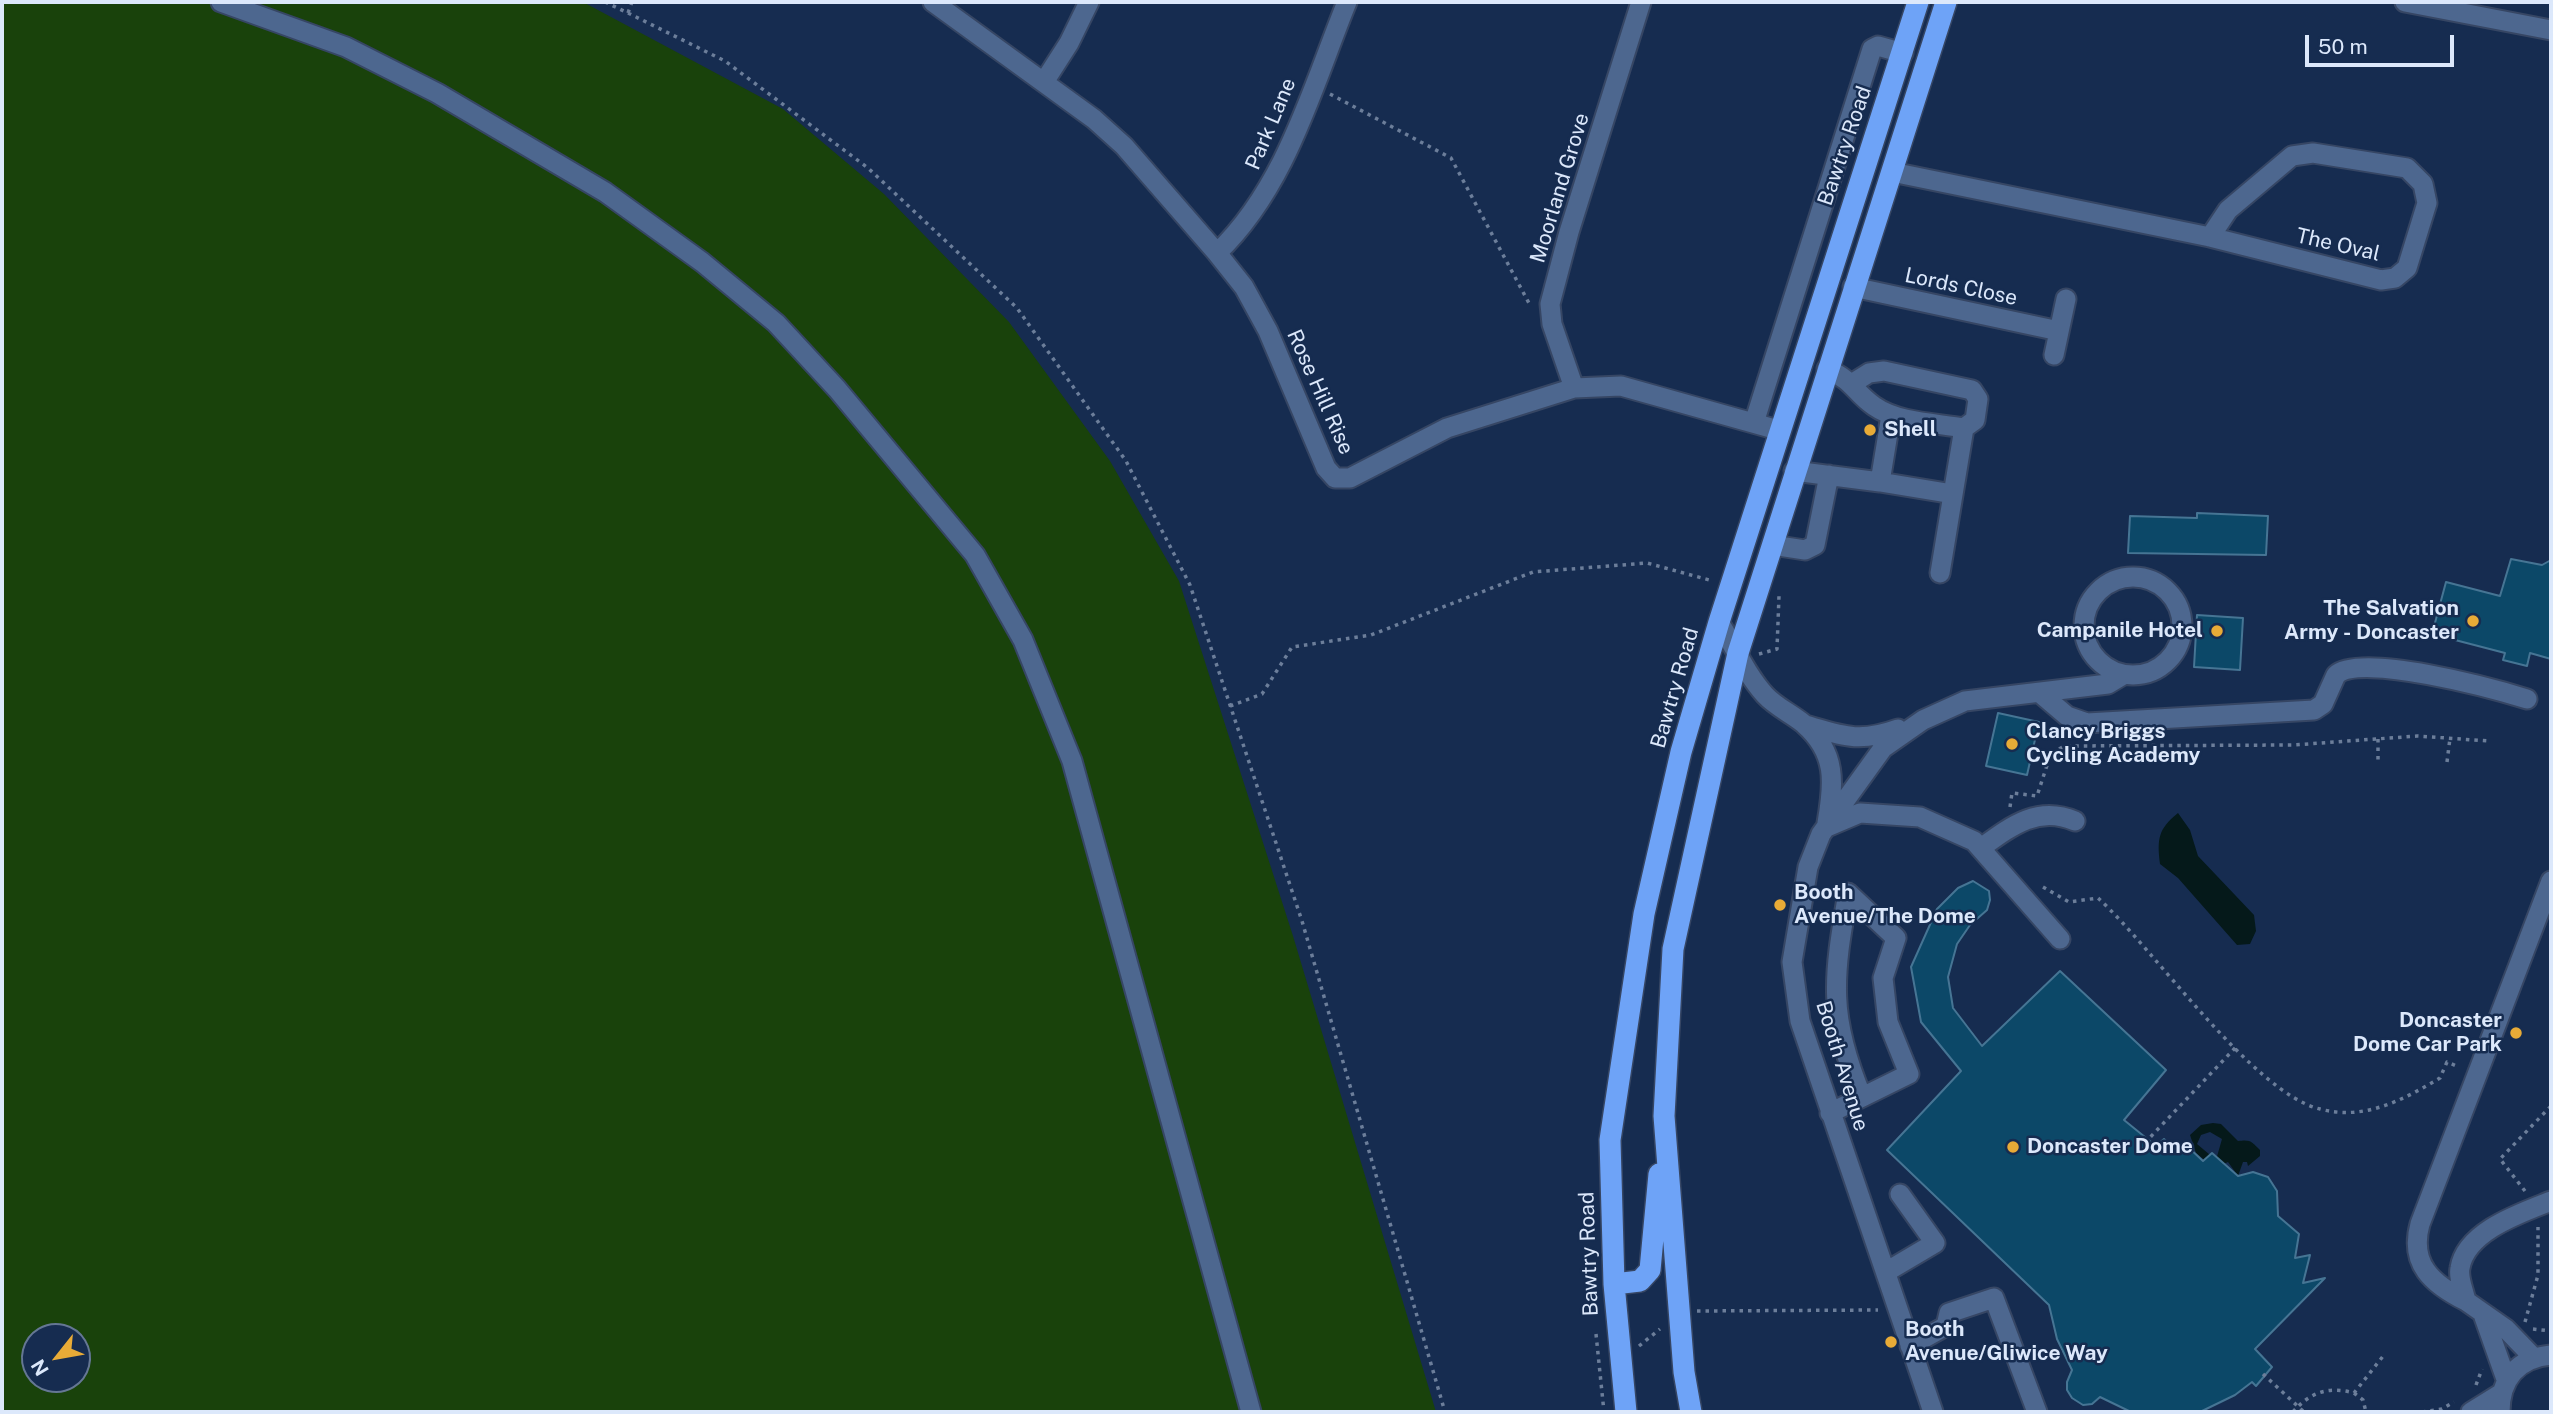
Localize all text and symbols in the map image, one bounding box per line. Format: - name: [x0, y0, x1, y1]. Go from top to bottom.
- scale bar: [2308, 21, 2457, 65]
- text: 50 m: [2318, 34, 2368, 59]
- street label: Park Lane: [1240, 74, 1302, 174]
- street label: Bawtry Road: [1813, 83, 1877, 209]
- street label: Moorland Grove: [1525, 110, 1595, 266]
- street label: The Oval: [2294, 223, 2382, 267]
- street label: Lords Close: [1902, 263, 2020, 311]
- street label: Rose Hill Rise: [1281, 326, 1359, 458]
- place label: Shell: [1884, 417, 1937, 443]
- marker: Shell: [1862, 422, 1878, 438]
- place label: The Salvation Army - Doncaster: [2284, 596, 2459, 646]
- marker: The Salvation Army - Doncaster: [2465, 613, 2481, 629]
- place label: Campanile Hotel: [2037, 618, 2203, 644]
- marker: Campanile Hotel: [2209, 623, 2225, 639]
- street label: Bawtry Road: [1646, 625, 1704, 751]
- place label: Clancy Briggs Cycling Academy: [2026, 719, 2200, 769]
- marker: Clancy Briggs Cycling Academy: [2004, 736, 2020, 752]
- place label: Booth Avenue/The Dome: [1794, 880, 1976, 930]
- marker: Booth Avenue/The Dome: [1772, 897, 1788, 913]
- street label: Booth Avenue: [1810, 998, 1874, 1134]
- place label: Doncaster Dome Car Park: [2353, 1008, 2502, 1058]
- marker: Doncaster Dome Car Park: [2508, 1025, 2524, 1041]
- place label: Doncaster Dome: [2027, 1134, 2193, 1160]
- marker: Doncaster Dome: [2005, 1139, 2021, 1155]
- street label: Bawtry Road: [1574, 1191, 1604, 1317]
- place label: Booth Avenue/Gliwice Way: [1905, 1317, 2108, 1367]
- north arrow: [21, 1323, 91, 1393]
- marker: Booth Avenue/Gliwice Way: [1883, 1334, 1899, 1350]
- text: N: [26, 1356, 53, 1380]

